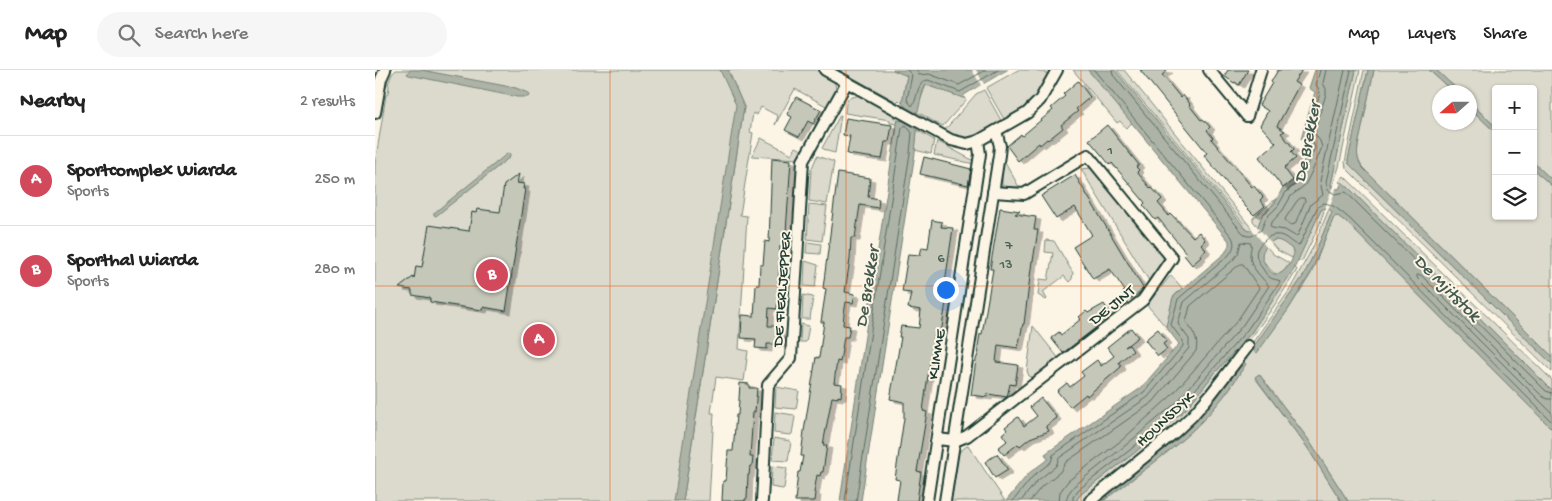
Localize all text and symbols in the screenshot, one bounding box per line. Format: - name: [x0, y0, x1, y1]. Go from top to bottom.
- search box: [97, 12, 447, 57]
- text: Map: [25, 20, 67, 49]
- icon: search: [115, 21, 143, 49]
- text: Search here: [155, 23, 248, 46]
- text: Map: [1348, 24, 1380, 45]
- text: Layers: [1408, 24, 1455, 45]
- text: Share: [1483, 24, 1527, 45]
- north arrow: [1432, 85, 1477, 130]
- map controls: [1492, 85, 1537, 220]
- button: +: [1492, 85, 1537, 130]
- text: Nearby: [20, 90, 85, 115]
- text: 2 results: [300, 93, 355, 112]
- water label: De Brekker: [1290, 97, 1327, 185]
- button: −: [1492, 130, 1537, 175]
- house number: 1: [1106, 143, 1113, 160]
- text: Sportcomplex Wiarda: [67, 160, 236, 183]
- text: A: [31, 171, 41, 190]
- text: 250 m: [315, 171, 355, 190]
- button: layers: [1492, 175, 1537, 220]
- text: Sports: [67, 183, 109, 202]
- street label: DE FIERLJEPPER: [770, 231, 797, 348]
- house number: 7: [1004, 238, 1013, 255]
- water label: De Brekker: [852, 242, 886, 329]
- text: Sporthal Wiarda: [67, 250, 198, 273]
- house number: 6: [937, 251, 945, 268]
- water label: De Mjitstok: [1409, 251, 1485, 328]
- pin: B: [476, 256, 508, 294]
- house number: 13: [999, 257, 1012, 274]
- text: B: [32, 261, 40, 280]
- text: 280 m: [314, 261, 355, 280]
- text: Sports: [67, 273, 109, 292]
- your location: [933, 277, 959, 303]
- street label: DE JINT: [1086, 282, 1140, 331]
- pin: A: [523, 321, 555, 359]
- street label: KLIMME: [925, 327, 952, 381]
- street label: HOUNSDYK: [1133, 387, 1201, 452]

